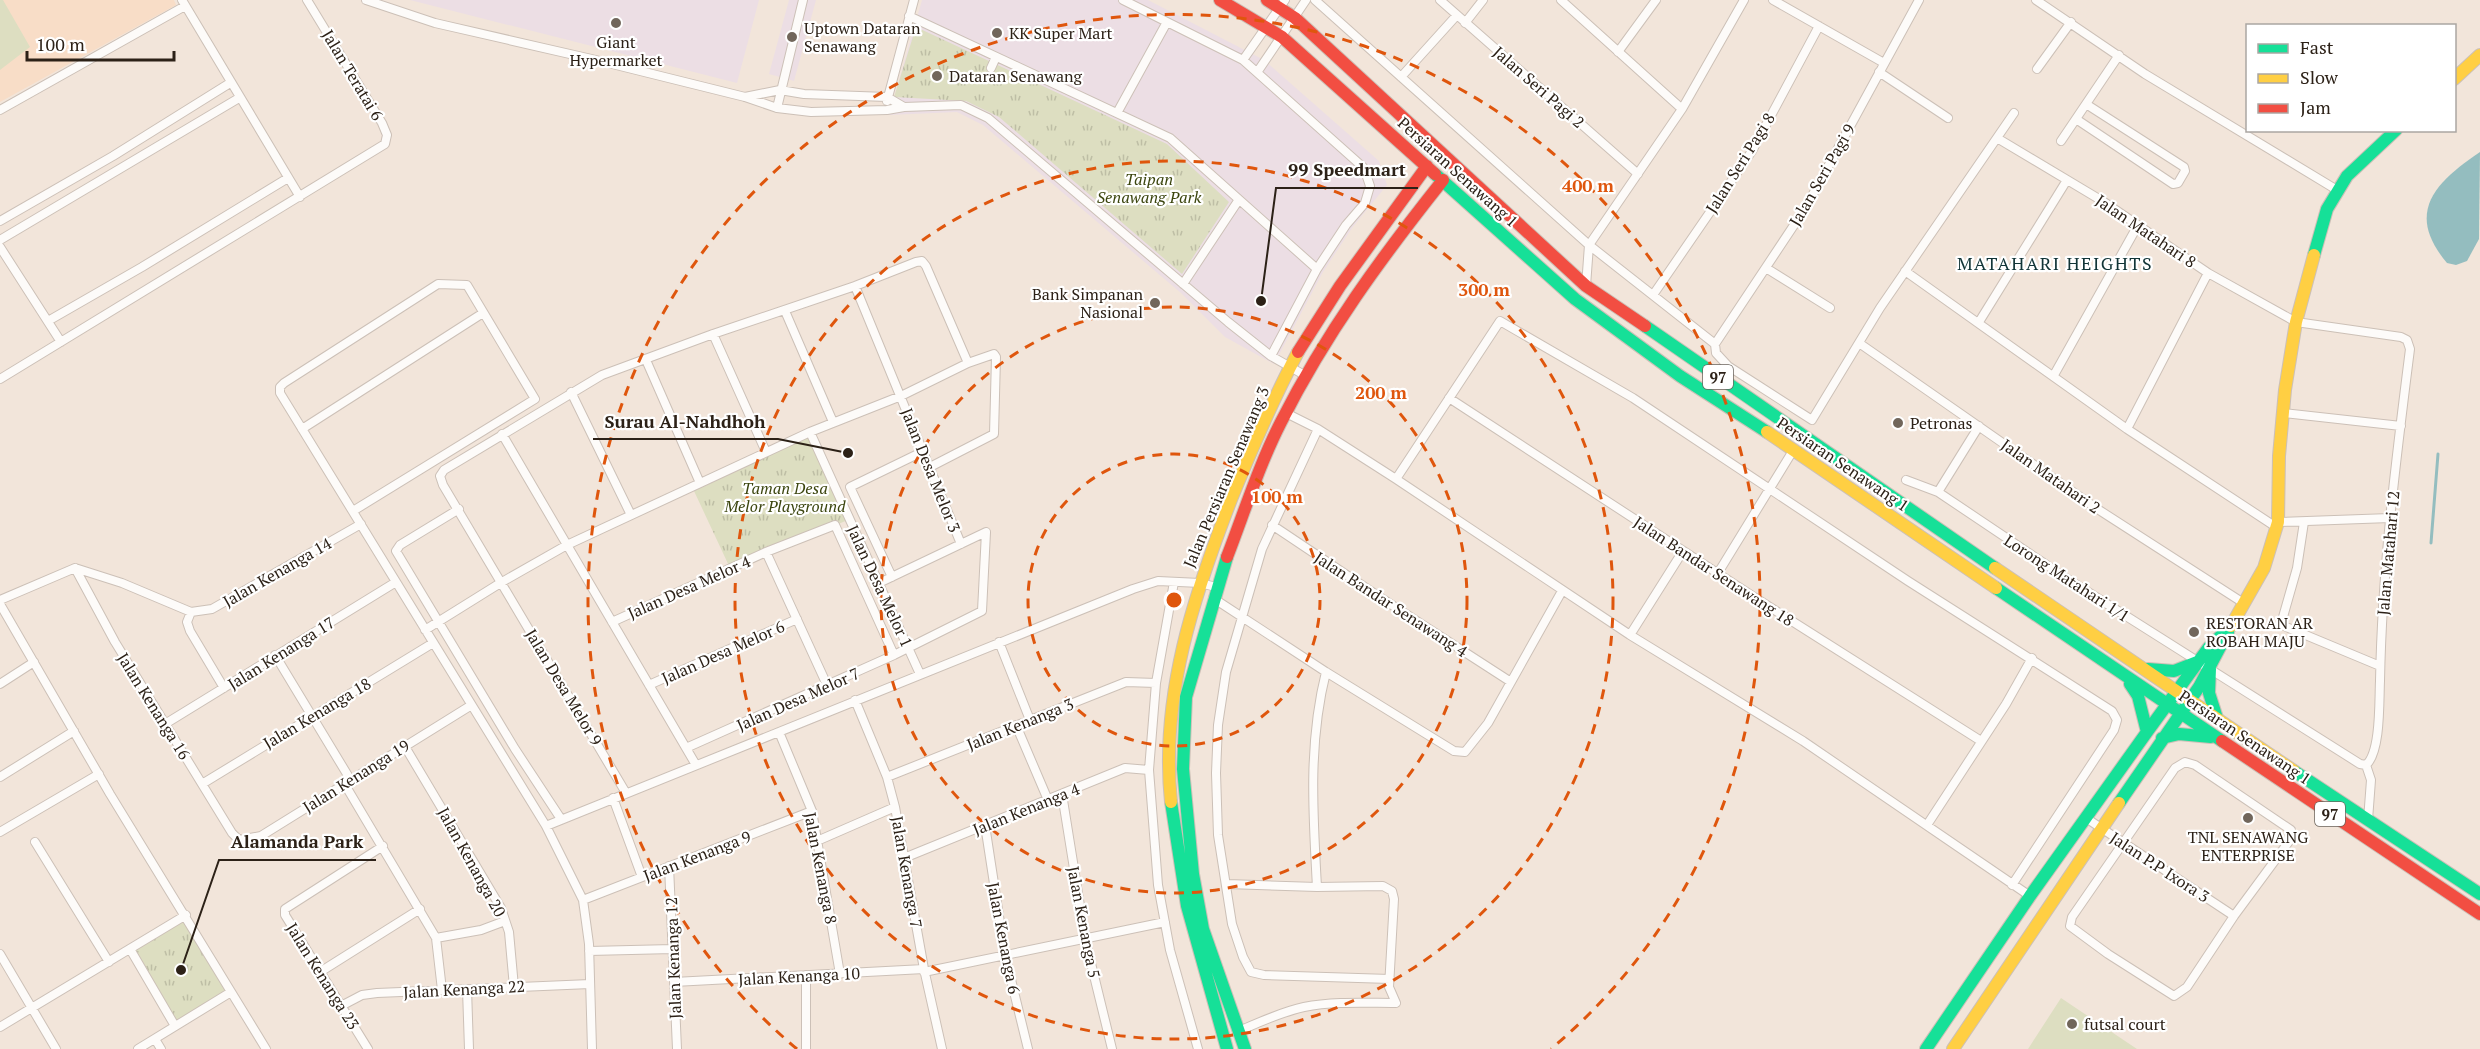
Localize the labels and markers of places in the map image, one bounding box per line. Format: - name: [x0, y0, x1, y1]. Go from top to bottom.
- marker: Giant Hypermarket: [609, 16, 623, 30]
- place label: Uptown Dataran Senawang: [804, 17, 921, 57]
- place label: KK Super Mart: [1009, 22, 1113, 44]
- marker: KK Super Mart: [990, 26, 1004, 40]
- marker: Uptown Dataran Senawang: [785, 30, 799, 44]
- place label: Giant Hypermarket: [569, 31, 663, 71]
- place label: Dataran Senawang: [949, 65, 1082, 87]
- marker: Dataran Senawang: [930, 69, 944, 83]
- callout: 99 Speedmart: [1276, 152, 1418, 188]
- place label: Bank Simpanan Nasional: [1032, 283, 1143, 323]
- marker: Bank Simpanan Nasional: [1148, 296, 1162, 310]
- callout: Surau Al-Nahdhoh: [593, 403, 778, 439]
- place label: Petronas: [1910, 412, 1973, 434]
- marker: Petronas: [1891, 416, 1905, 430]
- centre of rings: [1164, 590, 1184, 610]
- place label: RESTORAN AR ROBAH MAJU: [2206, 612, 2314, 652]
- marker: RESTORAN AR ROBAH MAJU: [2187, 625, 2201, 639]
- marker: TNL SENAWANG ENTERPRISE: [2241, 811, 2255, 825]
- callout: Alamanda Park: [219, 824, 376, 860]
- place label: TNL SENAWANG ENTERPRISE: [2188, 826, 2308, 866]
- place label: futsal court: [2084, 1013, 2166, 1035]
- marker: futsal court: [2065, 1017, 2079, 1031]

